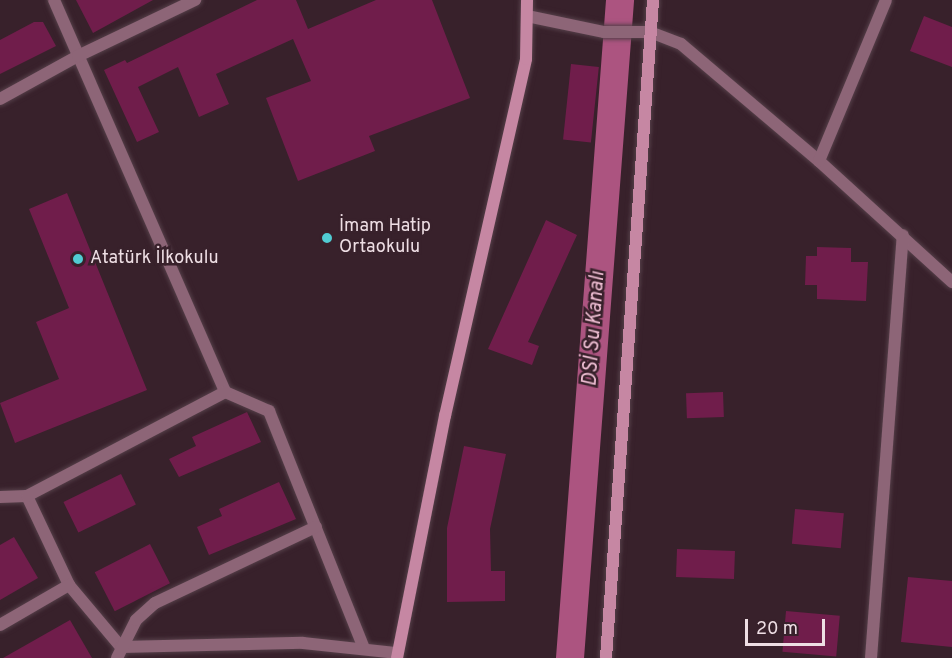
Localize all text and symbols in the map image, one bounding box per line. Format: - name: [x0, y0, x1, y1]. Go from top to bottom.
- place label: İmam Hatip Ortaokulu: [339, 217, 431, 260]
- marker: İmam Hatip Ortaokulu: [320, 231, 334, 245]
- place label: Atatürk İlkokulu: [90, 248, 219, 270]
- marker: Atatürk İlkokulu: [71, 252, 85, 266]
- water label: DSİ Su Kanalı: [579, 271, 611, 387]
- scale bar: [748, 607, 828, 645]
- text: 20 m: [756, 618, 798, 641]

